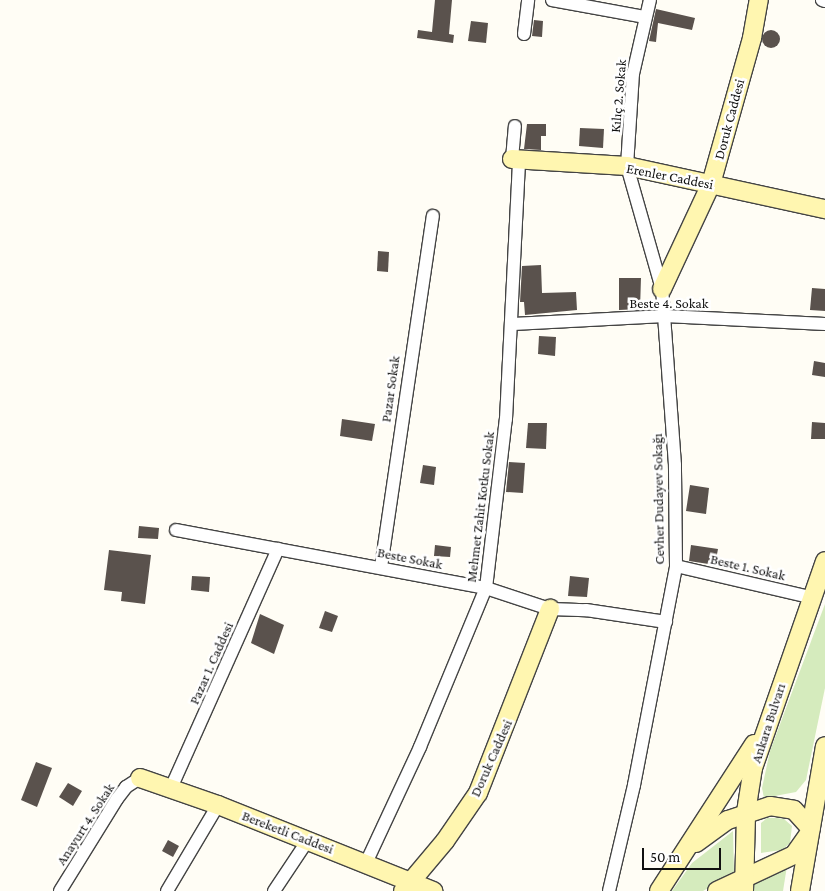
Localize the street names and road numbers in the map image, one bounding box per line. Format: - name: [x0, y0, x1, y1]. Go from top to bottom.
- street label: Kılıç 2. Sokak: [606, 59, 630, 133]
- street label: Doruk Caddesi: [710, 77, 748, 161]
- street label: Erenler Caddesi: [625, 159, 715, 193]
- street label: Beste 4. Sokak: [630, 295, 708, 311]
- street label: Pazar Sokak: [377, 355, 403, 423]
- street label: Mehmet Zahit Kotku Sokak: [462, 431, 498, 583]
- street label: Cevher Dudayev Sokağı: [648, 433, 668, 565]
- street label: Beste Sokak: [376, 543, 444, 573]
- street label: Beste 1. Sokak: [709, 550, 787, 584]
- street label: Pazar 1. Caddesi: [185, 619, 237, 707]
- street label: Ankara Bulvarı: [747, 681, 789, 765]
- street label: Doruk Caddesi: [467, 717, 515, 799]
- street label: Anayurt 4. Sokak: [52, 780, 118, 868]
- street label: Bereketli Caddesi: [240, 807, 336, 857]

